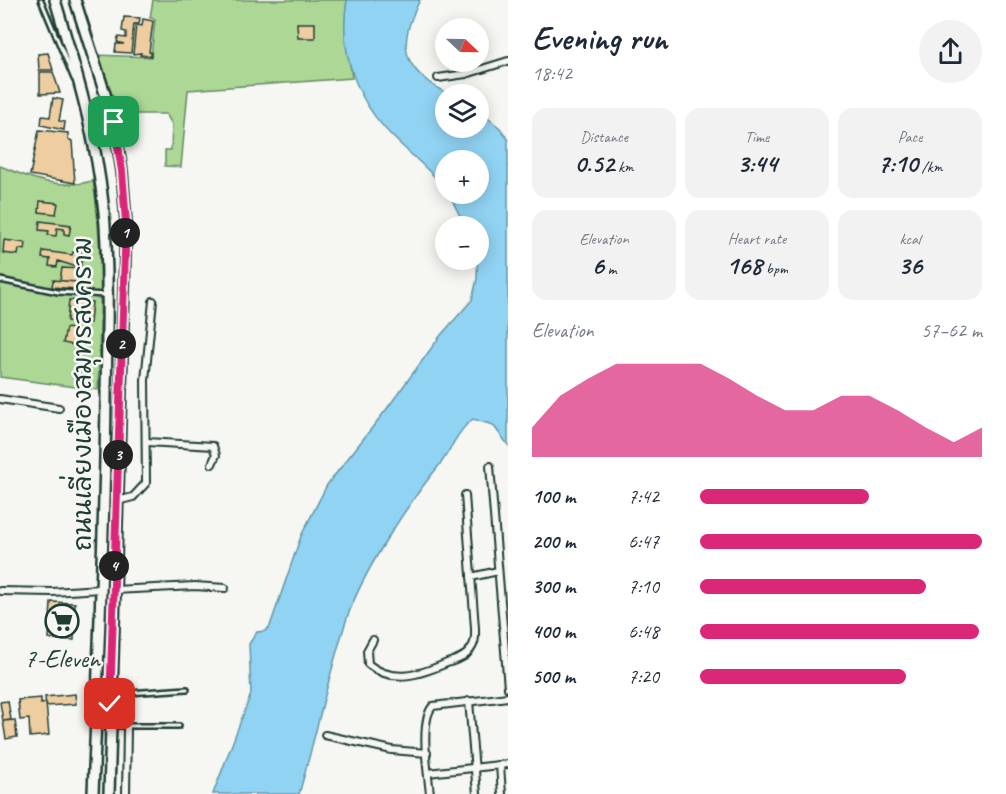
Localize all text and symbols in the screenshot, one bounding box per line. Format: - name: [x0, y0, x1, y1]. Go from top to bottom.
- text: Evening run: [532, 17, 667, 59]
- north arrow: [435, 18, 489, 72]
- map controls: [435, 18, 489, 270]
- button: share: [919, 20, 982, 83]
- text: 18:42: [532, 61, 572, 86]
- button: layers: [435, 84, 489, 138]
- pin: [88, 96, 139, 147]
- icon: arrive: [97, 105, 130, 138]
- text: Distance: [580, 127, 628, 147]
- text: Time: [745, 127, 769, 147]
- text: Pace: [898, 127, 922, 147]
- text: 0.52: [574, 147, 614, 180]
- text: 3:44: [737, 147, 777, 180]
- text: 7:10: [878, 147, 918, 180]
- button: +: [435, 150, 489, 204]
- text: km: [614, 157, 634, 177]
- text: /km: [918, 157, 942, 177]
- button: −: [435, 216, 489, 270]
- pin: 1: [110, 218, 140, 248]
- text: 1: [121, 223, 129, 243]
- text: Elevation: [579, 229, 629, 249]
- text: Heart rate: [728, 229, 786, 249]
- text: kcal: [899, 229, 921, 249]
- street label: ถนนเลี่ยงเมืองสมุทรสงคราม: [58, 237, 101, 551]
- text: 6: [591, 249, 604, 282]
- text: 168: [726, 249, 762, 282]
- text: 36: [898, 249, 922, 282]
- text: m: [604, 259, 617, 279]
- text: bpm: [762, 259, 788, 279]
- text: Elevation: [532, 318, 594, 343]
- text: 57–62 m: [921, 318, 982, 343]
- pin: 2: [106, 329, 136, 359]
- text: 2: [117, 334, 125, 354]
- pin: 3: [103, 440, 133, 470]
- text: 3: [114, 445, 122, 465]
- text: 100 m: [532, 484, 575, 509]
- text: 7:42: [628, 484, 659, 509]
- text: 200 m: [532, 529, 575, 554]
- text: 6:47: [628, 529, 659, 554]
- pin: 4: [99, 551, 129, 581]
- text: 4: [110, 556, 118, 576]
- text: 300 m: [532, 574, 575, 599]
- text: 7:10: [628, 574, 659, 599]
- supermarket icon: 7-Eleven: [44, 603, 80, 639]
- text: 400 m: [532, 619, 575, 644]
- text: 6:48: [628, 619, 659, 644]
- place label: 7-Eleven: [24, 642, 101, 675]
- text: 500 m: [532, 664, 575, 689]
- text: 7:20: [628, 664, 659, 689]
- pin: [84, 678, 135, 729]
- icon: check: [93, 687, 126, 720]

